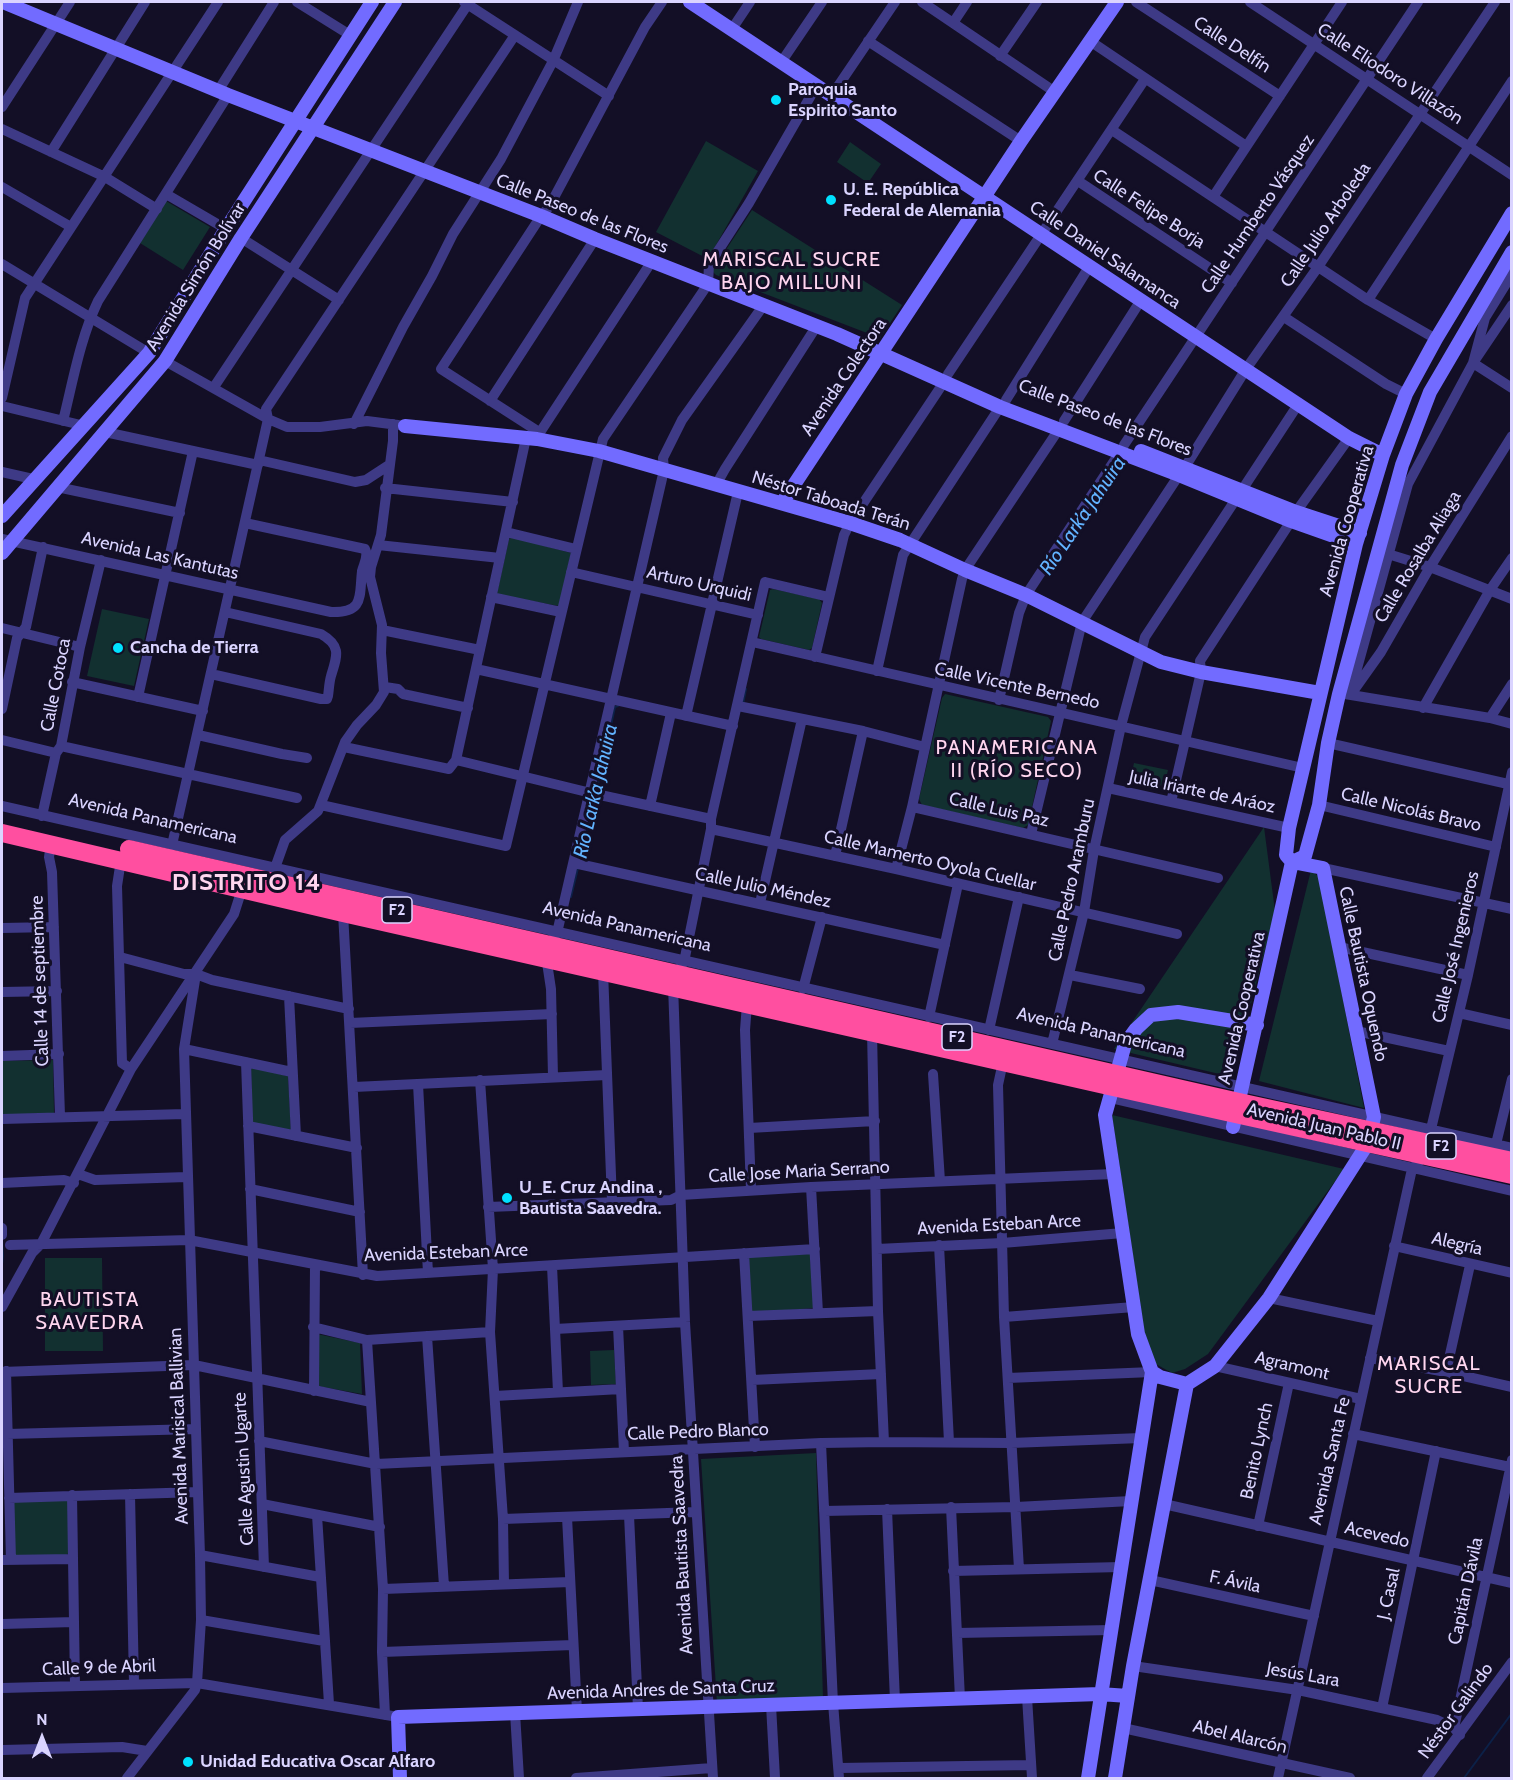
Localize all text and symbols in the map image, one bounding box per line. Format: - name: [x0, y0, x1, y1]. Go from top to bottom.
- street label: Calle Delfín: [1189, 12, 1275, 78]
- street label: Calle Eliodoro Villazón: [1313, 19, 1467, 129]
- place label: Paroquia Espirito Santo: [788, 79, 897, 122]
- marker: Paroquia Espirito Santo: [769, 93, 783, 107]
- street label: Calle Humberto Vásquez: [1197, 130, 1319, 298]
- street label: Calle Julio Arboleda: [1276, 158, 1376, 292]
- street label: Calle Felipe Borja: [1089, 165, 1209, 253]
- street label: Calle Paseo de las Flores: [493, 170, 671, 258]
- place label: U. E. República Federal de Alemania: [843, 179, 1001, 222]
- marker: U. E. República Federal de Alemania: [824, 193, 838, 207]
- street label: Calle Daniel Salamanca: [1025, 196, 1185, 314]
- street label: Avenida Simón Bolívar: [142, 199, 250, 355]
- district label: MARISCAL SUCRE BAJO MILLUNI: [702, 248, 882, 295]
- street label: Avenida Colectora: [797, 314, 891, 440]
- street label: Calle Paseo de las Flores: [1015, 375, 1195, 461]
- street label: Avenida Cooperativa: [1315, 443, 1379, 599]
- water label: Río Lark’a Jahuira: [1035, 452, 1131, 580]
- street label: Néstor Taboada Terán: [749, 467, 913, 535]
- street label: Calle Rosalba Aliaga: [1370, 487, 1466, 627]
- street label: Avenida Las Kantutas: [79, 527, 241, 585]
- street label: Arturo Urquidi: [644, 561, 754, 607]
- street label: Calle Cotoca: [36, 636, 76, 734]
- place label: Cancha de Tierra: [130, 637, 259, 659]
- marker: Cancha de Tierra: [111, 641, 125, 655]
- street label: Calle Vicente Bernedo: [932, 658, 1102, 714]
- water label: Río Lark’a Jahuira: [569, 721, 623, 861]
- district label: PANAMERICANA II (RÍO SECO): [936, 736, 1098, 783]
- street label: Julia Iriarte de Aráoz: [1127, 766, 1277, 818]
- street label: Calle Nicolás Bravo: [1339, 783, 1483, 837]
- street label: Calle Luis Paz: [947, 788, 1051, 832]
- street label: Avenida Panamericana: [67, 789, 239, 849]
- street label: Calle Pedro Aramburu: [1044, 797, 1100, 963]
- street label: Calle Mamerto Oyola Cuellar: [822, 826, 1038, 896]
- street label: Calle Julio Méndez: [693, 863, 833, 913]
- district label: DISTRITO 14: [172, 869, 322, 897]
- street label: Calle José Ingenieros: [1428, 869, 1484, 1025]
- street label: Calle Bautista Oquendo: [1334, 884, 1392, 1064]
- street label: Calle 14 de septiembre: [26, 895, 54, 1067]
- road number: F2: [382, 897, 412, 923]
- street label: Avenida Panamericana: [541, 897, 713, 957]
- street label: Avenida Cooperativa: [1214, 930, 1270, 1086]
- street label: Avenida Panamericana: [1015, 1003, 1187, 1063]
- road number: F2: [942, 1024, 972, 1050]
- street label: Avenida Juan Pablo II: [1245, 1099, 1403, 1155]
- road number: F2: [1426, 1133, 1456, 1159]
- street label: Calle Jose Maria Serrano: [708, 1156, 890, 1188]
- place label: U_E. Cruz Andina , Bautista Saavedra.: [519, 1177, 663, 1220]
- marker: U_E. Cruz Andina , Bautista Saavedra.: [500, 1191, 514, 1205]
- street label: Avenida Esteban Arce: [917, 1210, 1081, 1240]
- street label: Alegría: [1430, 1228, 1484, 1260]
- street label: Avenida Esteban Arce: [364, 1239, 528, 1267]
- district label: BAUTISTA SAAVEDRA: [35, 1288, 145, 1335]
- street label: Avenida Marisical Ballivian: [165, 1327, 193, 1525]
- street label: Agramont: [1253, 1347, 1331, 1385]
- district label: MARISCAL SUCRE: [1377, 1352, 1481, 1399]
- street label: Calle Agustin Ugarte: [229, 1392, 259, 1546]
- street label: Avenida Santa Fe: [1305, 1395, 1355, 1527]
- street label: Benito Lynch: [1236, 1401, 1278, 1501]
- street label: Calle Pedro Blanco: [627, 1419, 769, 1445]
- street label: Avenida Bautista Saavedra: [666, 1455, 698, 1655]
- street label: Acevedo: [1342, 1517, 1412, 1553]
- street label: Capitán Dávila: [1444, 1535, 1488, 1647]
- street label: F. Ávila: [1207, 1566, 1263, 1598]
- street label: J. Casal: [1373, 1566, 1405, 1622]
- street label: Calle 9 de Abril: [42, 1655, 156, 1681]
- street label: Jesús Lara: [1265, 1658, 1341, 1692]
- street label: Néstor Galindo: [1414, 1659, 1498, 1763]
- street label: Avenida Andres de Santa Cruz: [547, 1675, 775, 1705]
- north arrow: [12, 1708, 72, 1768]
- text: N: [36, 1710, 48, 1729]
- street label: Abel Alarcón: [1191, 1716, 1289, 1758]
- place label: Unidad Educativa Oscar Alfaro: [200, 1751, 435, 1773]
- marker: Unidad Educativa Oscar Alfaro: [181, 1755, 195, 1769]

